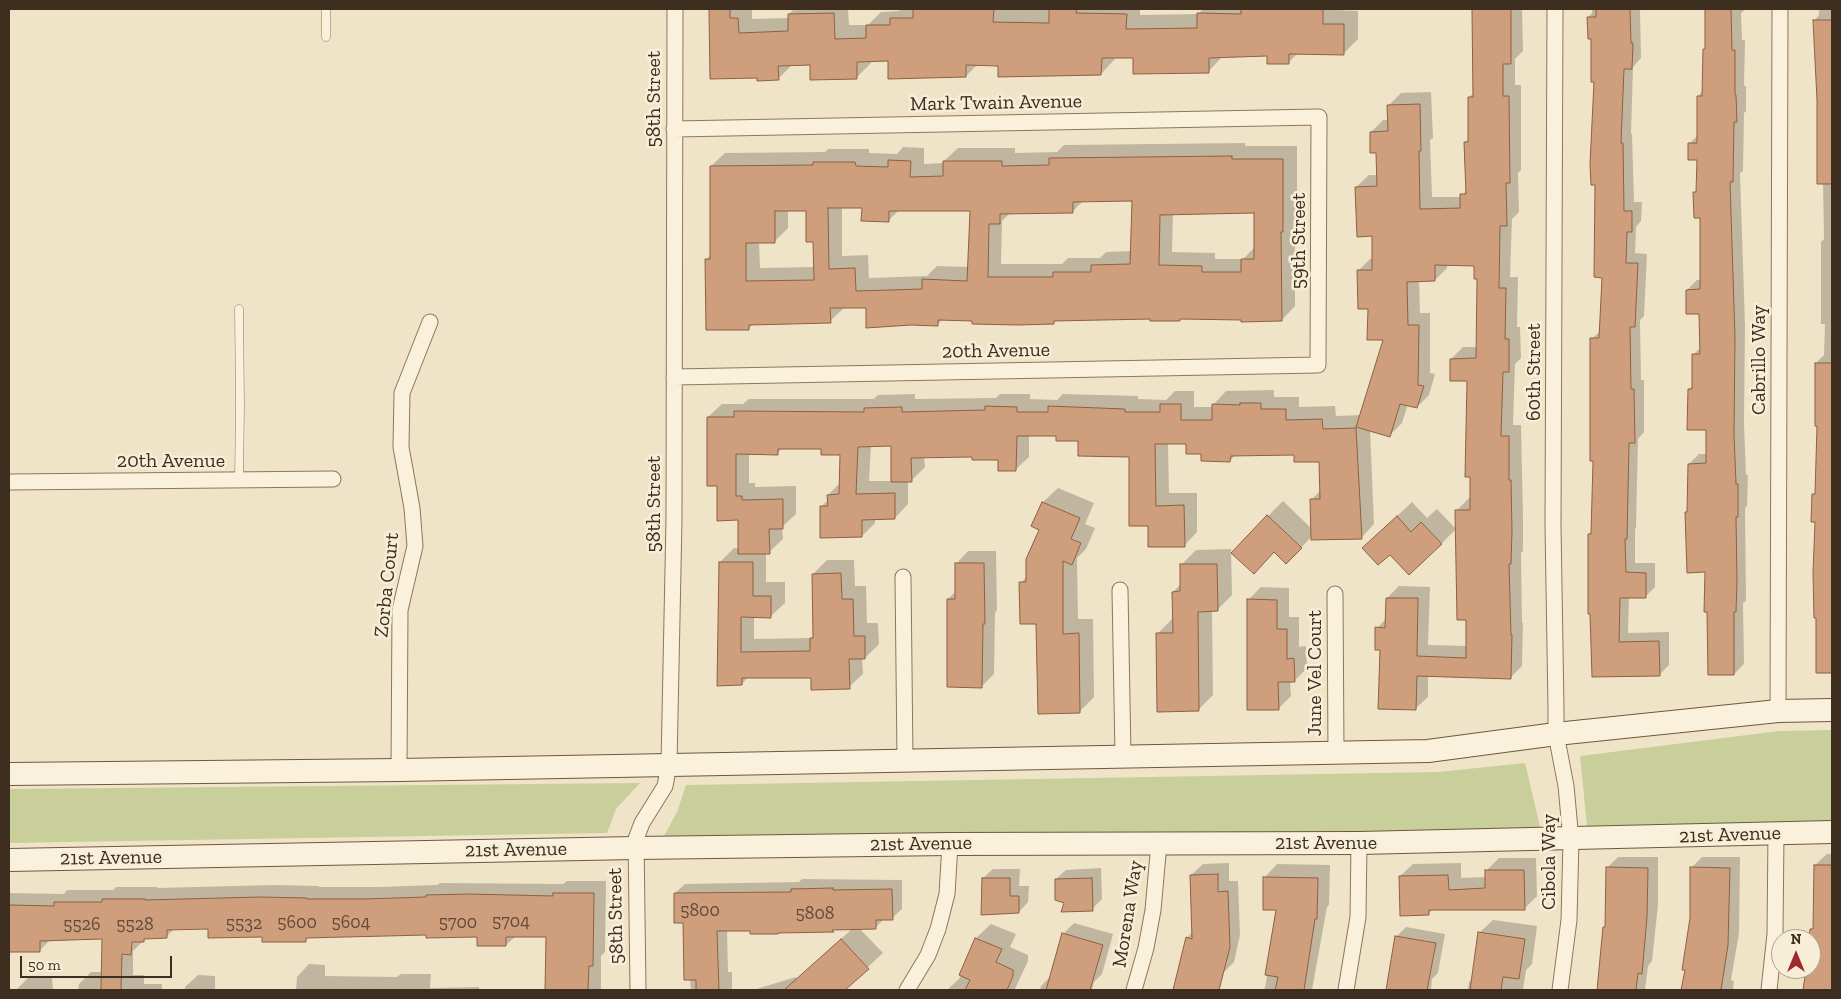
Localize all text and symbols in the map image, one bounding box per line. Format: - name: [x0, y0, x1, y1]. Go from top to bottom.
- street label: 58th Street: [642, 51, 666, 147]
- street label: Mark Twain Avenue: [910, 89, 1082, 117]
- street label: 59th Street: [1287, 193, 1311, 289]
- street label: Cabrillo Way: [1747, 305, 1771, 415]
- street label: 60th Street: [1522, 323, 1546, 421]
- street label: 20th Avenue: [942, 338, 1050, 364]
- street label: 20th Avenue: [117, 449, 225, 473]
- street label: 58th Street: [642, 456, 666, 552]
- street label: Zorba Court: [370, 531, 404, 639]
- street label: June Vel Court: [1303, 610, 1327, 736]
- street label: Cibola Way: [1537, 814, 1561, 910]
- street label: 21st Avenue: [1679, 821, 1781, 849]
- street label: 21st Avenue: [870, 831, 972, 857]
- street label: 21st Avenue: [1275, 831, 1377, 855]
- street label: 21st Avenue: [465, 837, 567, 863]
- street label: 21st Avenue: [60, 845, 162, 871]
- street label: Morena Way: [1108, 859, 1148, 969]
- street label: 58th Street: [603, 867, 629, 965]
- house number: 5800: [680, 900, 720, 922]
- house number: 5808: [796, 903, 834, 925]
- house number: 5704: [492, 911, 530, 933]
- house number: 5600: [277, 912, 317, 934]
- house number: 5604: [332, 912, 370, 934]
- house number: 5700: [439, 912, 477, 934]
- house number: 5532: [226, 913, 262, 935]
- house number: 5526: [63, 914, 101, 936]
- house number: 5528: [116, 914, 154, 936]
- north arrow: [1771, 929, 1821, 979]
- text: N: [1791, 931, 1801, 948]
- scale bar: [22, 946, 175, 978]
- text: 50 m: [28, 956, 61, 974]

